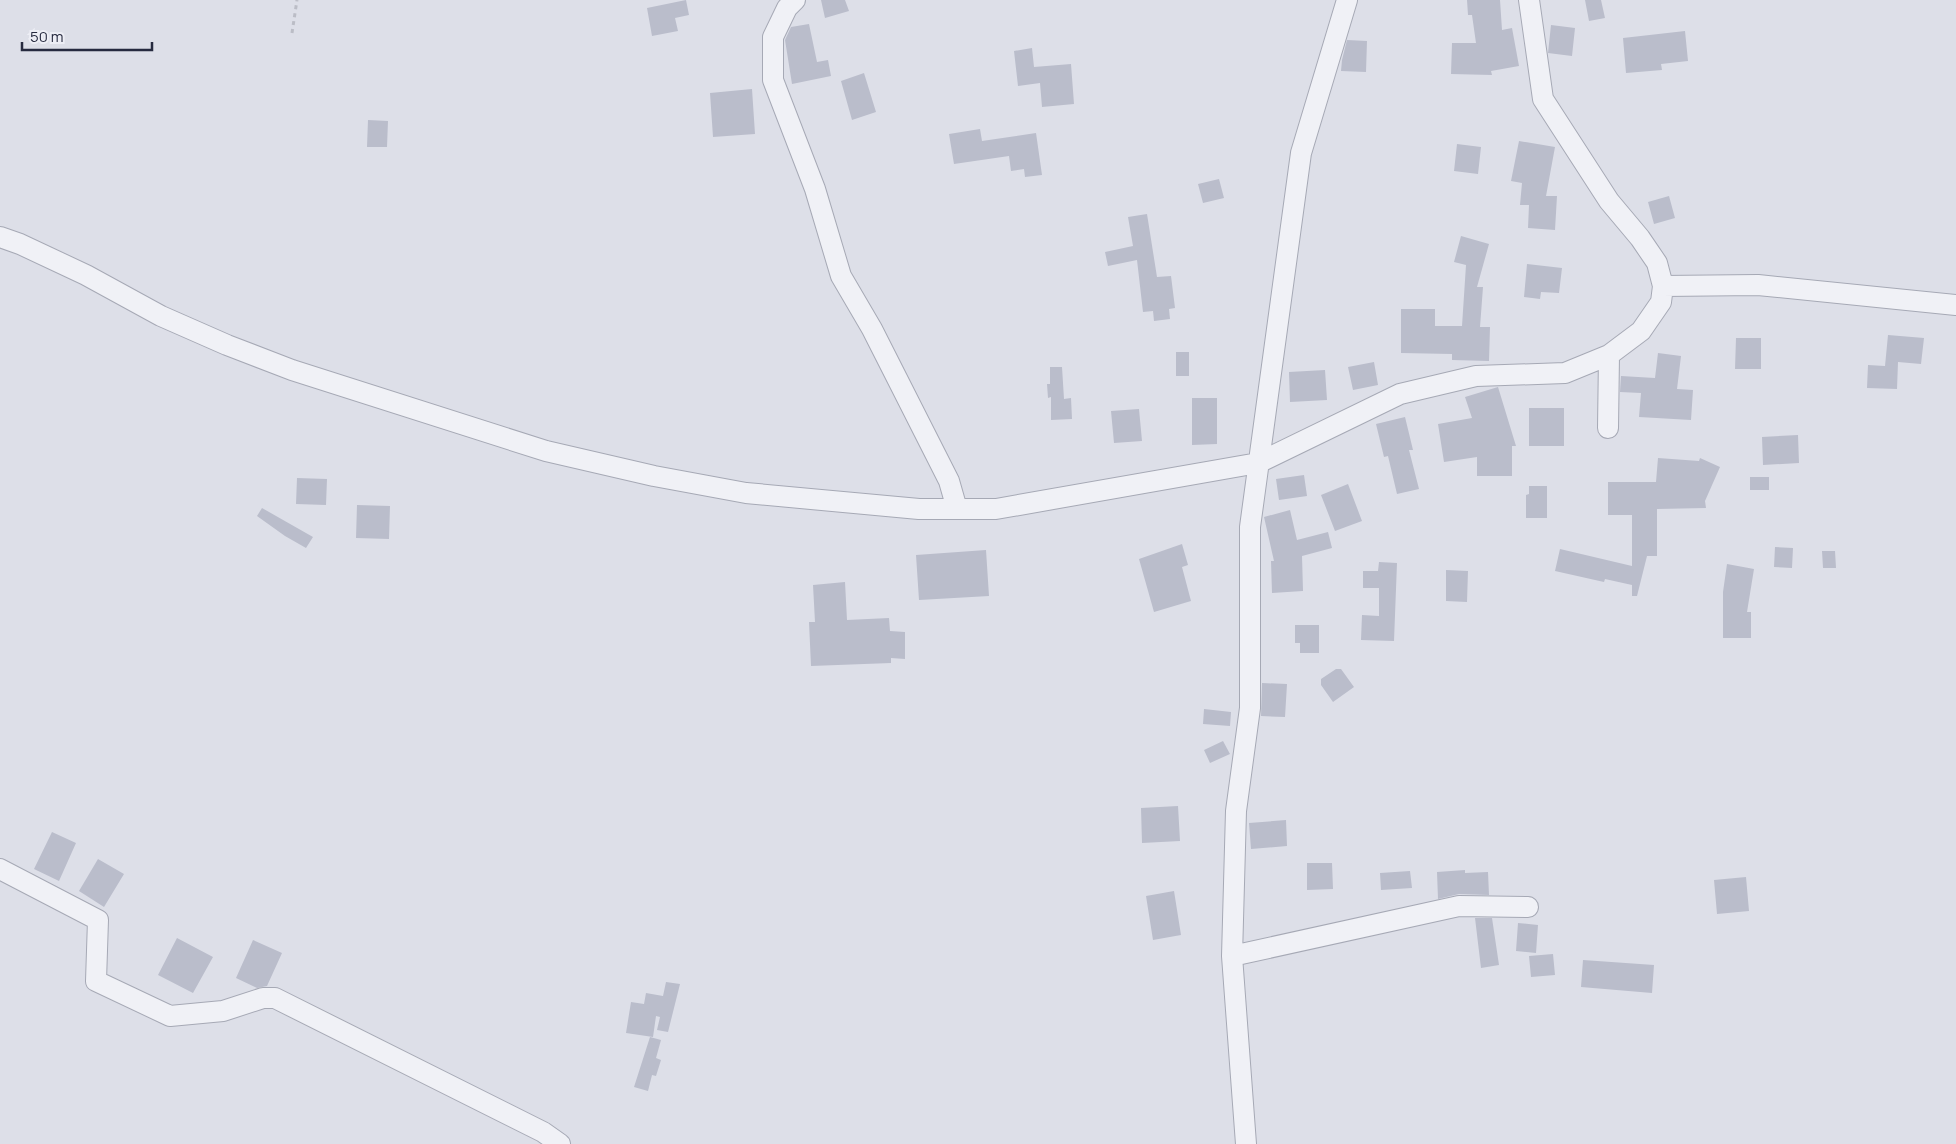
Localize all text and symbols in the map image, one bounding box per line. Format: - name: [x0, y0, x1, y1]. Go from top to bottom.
- scale bar: [22, 20, 152, 52]
- text: 50 m: [30, 26, 64, 47]

